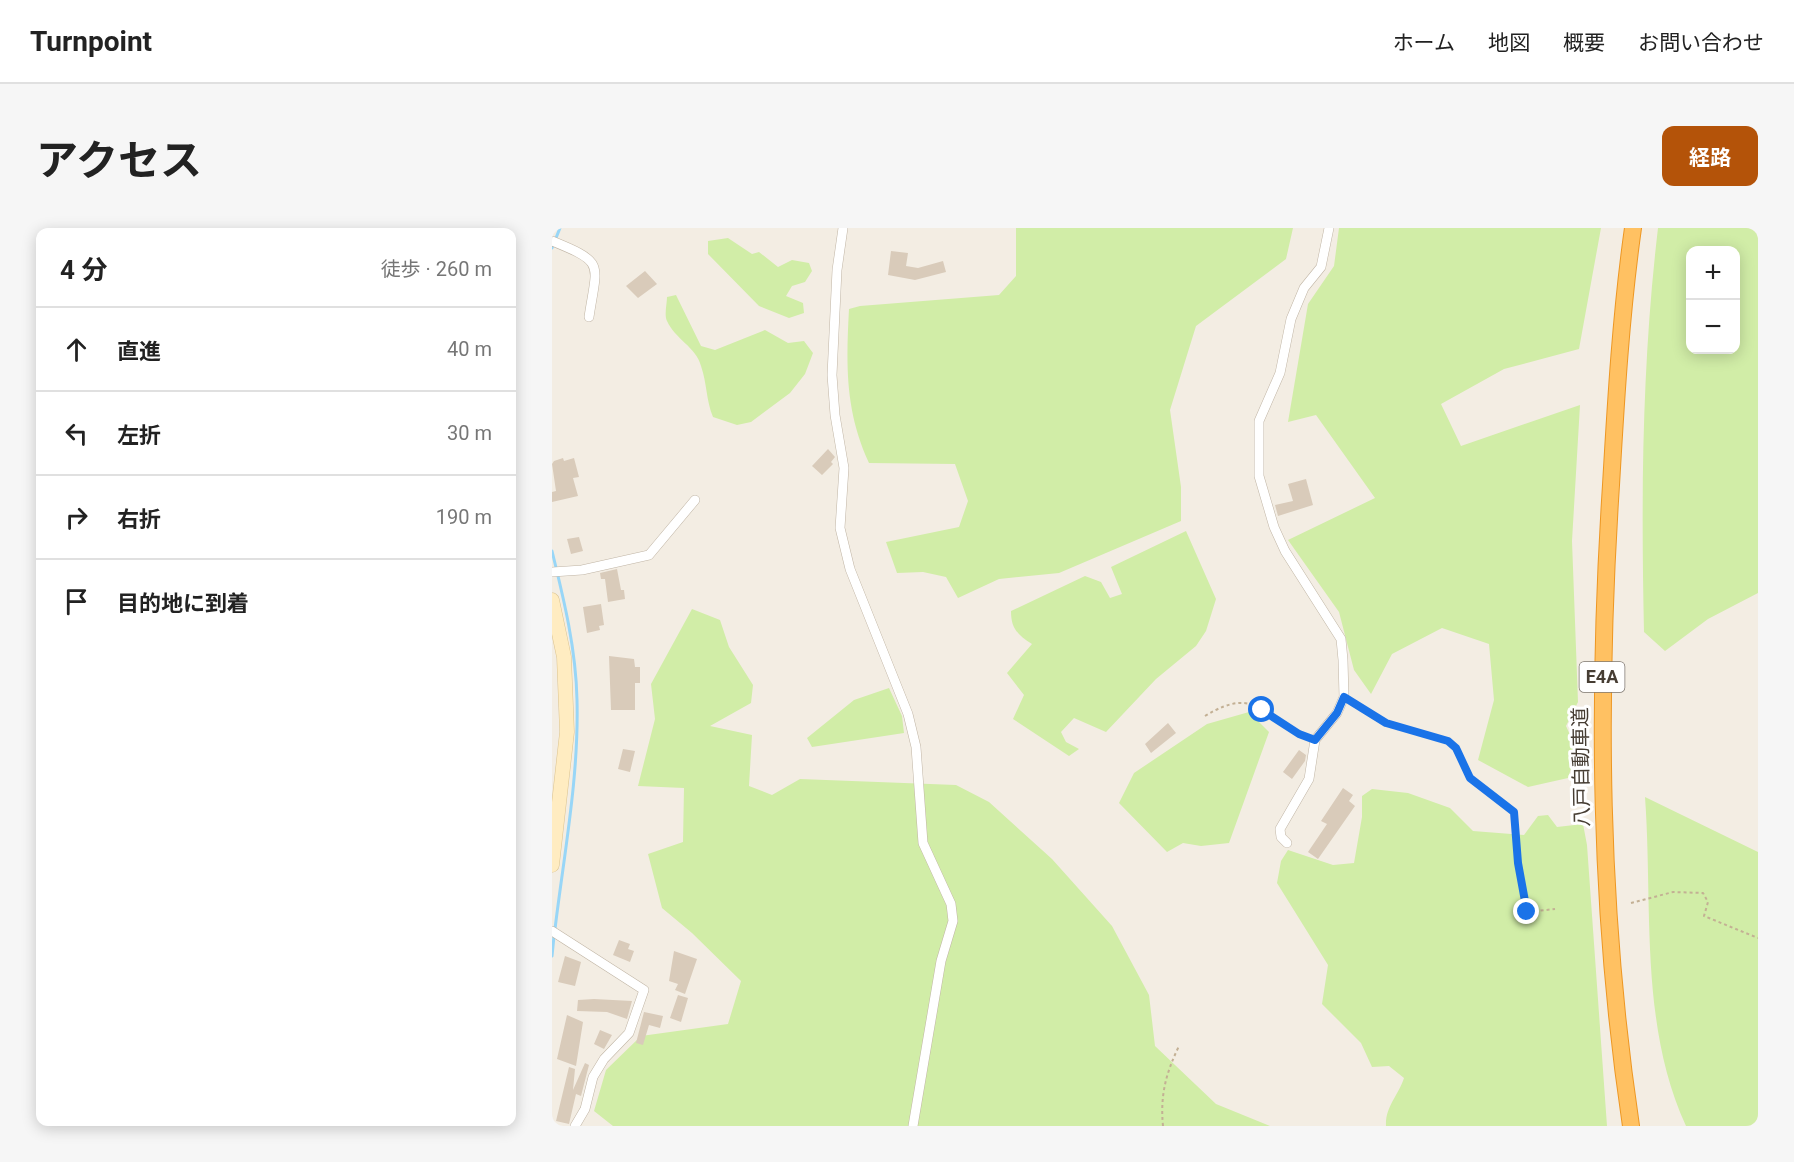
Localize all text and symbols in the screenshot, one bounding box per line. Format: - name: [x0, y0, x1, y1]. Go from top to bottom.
- text: Turnpoint: [30, 25, 152, 58]
- text: ホーム: [1393, 31, 1455, 55]
- text: 地図: [1488, 31, 1530, 55]
- text: 概要: [1563, 31, 1605, 55]
- text: お問い合わせ: [1638, 31, 1764, 55]
- button: 経路: [1662, 126, 1758, 186]
- text: アクセス: [36, 136, 202, 185]
- map controls: [1686, 246, 1740, 354]
- button: +: [1686, 246, 1740, 300]
- text: 4 分: [60, 255, 107, 285]
- text: 徒歩 · 260 m: [381, 257, 492, 281]
- button: −: [1686, 300, 1740, 354]
- icon: ahead: [60, 333, 93, 366]
- text: 40 m: [447, 337, 492, 361]
- text: 直進: [117, 339, 161, 364]
- icon: left: [60, 417, 93, 450]
- text: 30 m: [447, 421, 492, 445]
- text: 左折: [117, 423, 161, 448]
- icon: right: [60, 501, 93, 534]
- text: 190 m: [436, 505, 492, 529]
- text: 右折: [117, 507, 161, 532]
- icon: arrive: [60, 585, 93, 618]
- text: 目的地に到着: [117, 591, 249, 616]
- road number: E4A: [1580, 662, 1624, 692]
- route start: [1248, 696, 1274, 722]
- street label: 八戸自動車道: [1568, 707, 1594, 827]
- route end: [1513, 898, 1539, 924]

